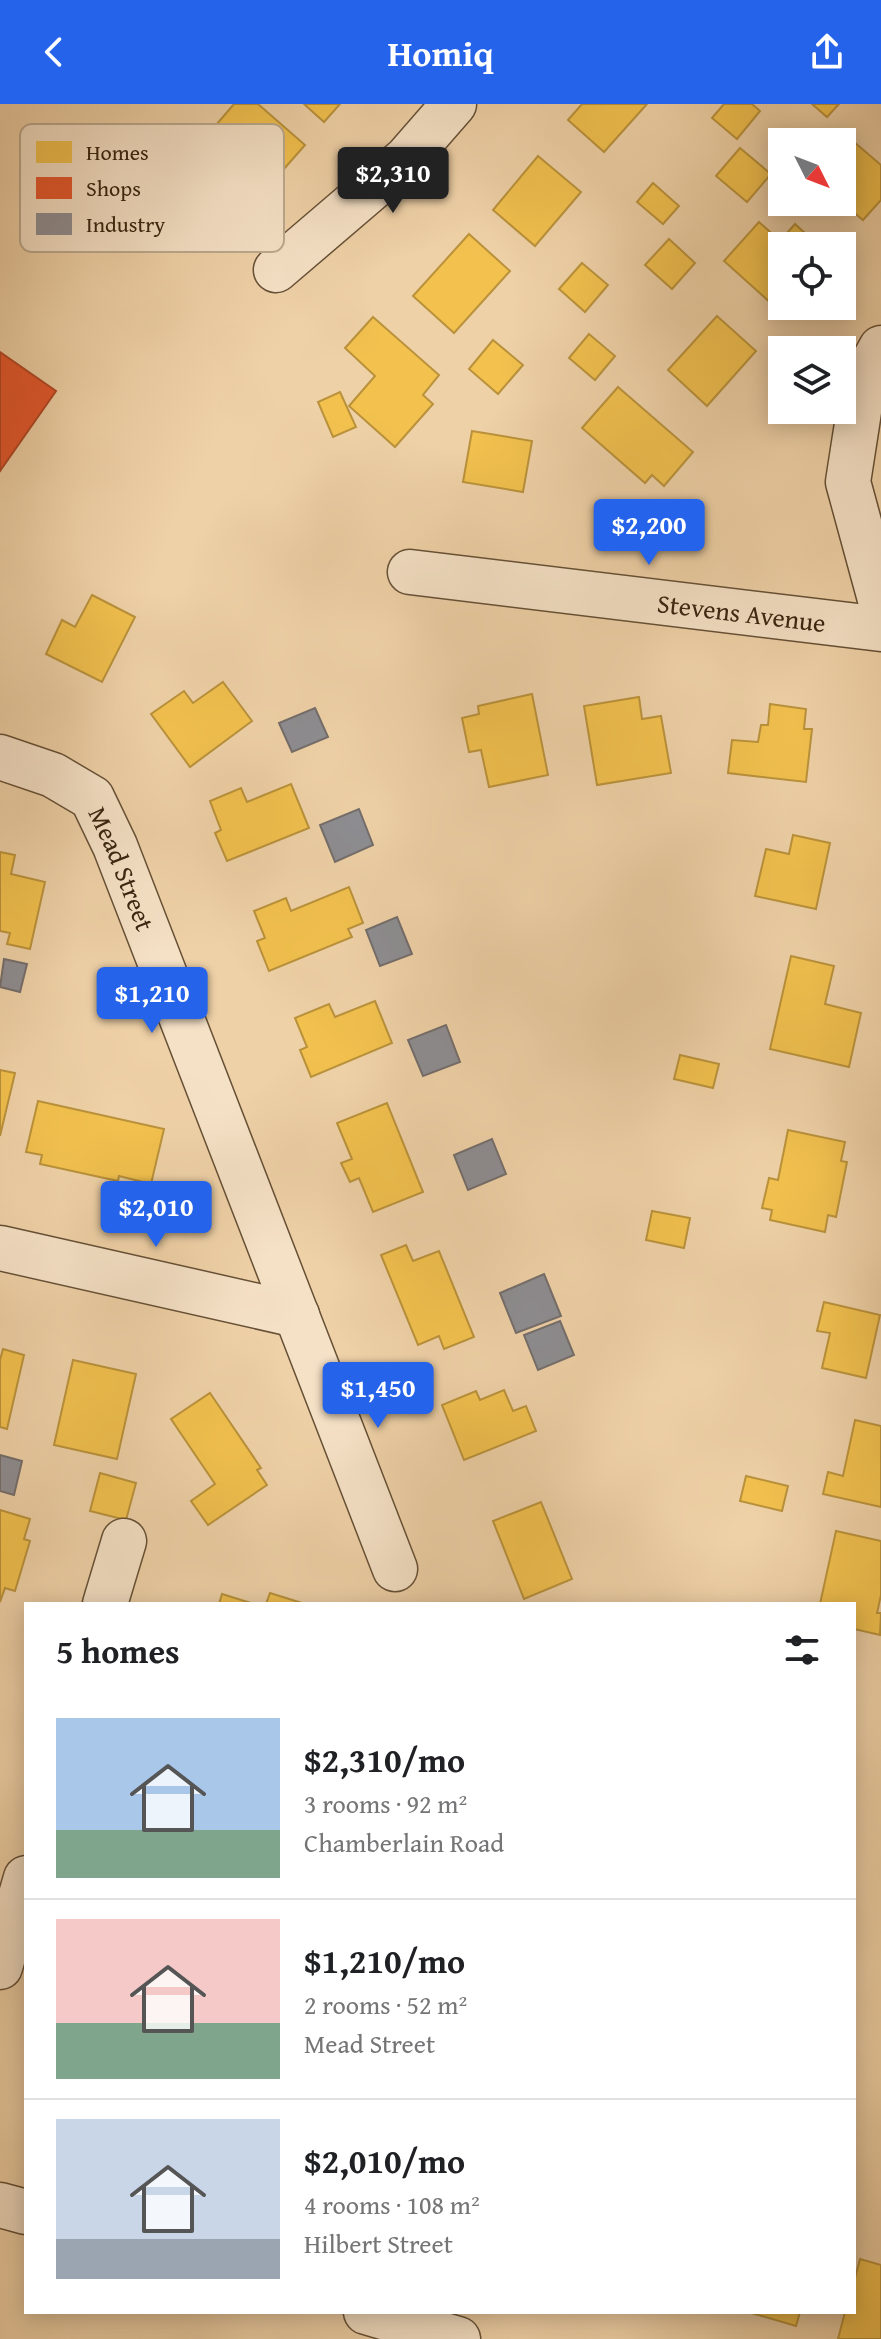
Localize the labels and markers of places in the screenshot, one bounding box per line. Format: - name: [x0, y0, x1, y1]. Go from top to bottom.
- pin: $2,310: [328, 147, 458, 215]
- pin: $2,200: [584, 499, 714, 567]
- pin: $1,210: [87, 967, 217, 1035]
- pin: $2,010: [91, 1181, 221, 1249]
- pin: $1,450: [313, 1362, 443, 1430]

